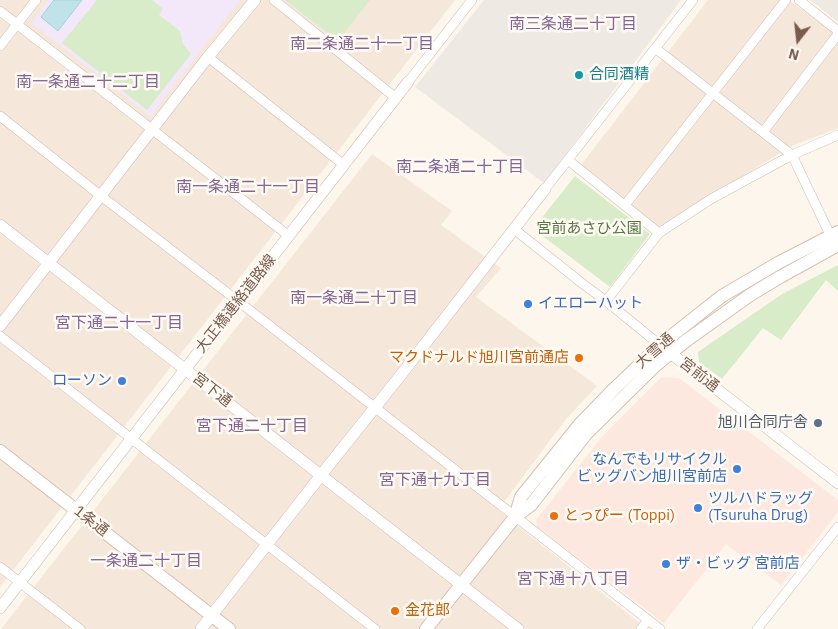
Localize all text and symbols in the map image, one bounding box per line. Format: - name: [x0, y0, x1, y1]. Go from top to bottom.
- district label: 南三条通二十丁目: [509, 14, 637, 34]
- north arrow: [773, 15, 823, 65]
- district label: 南二条通二十一丁目: [290, 34, 434, 54]
- text: N: [787, 44, 801, 64]
- place label: 合同酒精: [589, 66, 649, 84]
- marker: 合同酒精: [573, 69, 585, 81]
- district label: 南一条通二十二丁目: [16, 72, 160, 92]
- district label: 南二条通二十丁目: [396, 157, 524, 177]
- district label: 南一条通二十一丁目: [176, 177, 320, 197]
- park label: 宮前あさひ公園: [537, 220, 641, 238]
- street label: 大正橋連絡道路線: [192, 251, 280, 357]
- district label: 南一条通二十丁目: [290, 288, 418, 308]
- place label: イエローハット: [538, 295, 643, 313]
- marker: イエローハット: [522, 298, 534, 310]
- district label: 宮下通二十一丁目: [55, 313, 183, 333]
- street label: 大雪通: [632, 329, 678, 373]
- place label: マクドナルド旭川宮前通店: [389, 349, 569, 367]
- marker: マクドナルド旭川宮前通店: [573, 352, 585, 364]
- street label: 宮前通: [676, 354, 722, 396]
- street label: 宮下通: [189, 369, 235, 411]
- place label: ローソン: [52, 372, 112, 390]
- marker: ローソン: [116, 375, 128, 387]
- place label: 旭川合同庁舎: [718, 414, 808, 432]
- district label: 宮下通二十丁目: [196, 416, 308, 436]
- marker: 旭川合同庁舎: [812, 417, 824, 429]
- place label: なんでもリサイクル ビッグバン旭川宮前店: [577, 451, 727, 486]
- marker: なんでもリサイクル ビッグバン旭川宮前店: [731, 463, 743, 475]
- district label: 宮下通十九丁目: [379, 470, 491, 490]
- place label: ツルハドラッグ (Tsuruha Drug): [708, 490, 813, 525]
- street label: 1条通: [70, 502, 112, 540]
- marker: ツルハドラッグ (Tsuruha Drug): [692, 502, 704, 514]
- place label: とっぴー (Toppi): [564, 507, 675, 525]
- marker: とっぴー (Toppi): [548, 510, 560, 522]
- district label: 一条通二十丁目: [90, 551, 202, 571]
- place label: ザ・ビッグ 宮前店: [676, 555, 800, 573]
- marker: ザ・ビッグ 宮前店: [660, 558, 672, 570]
- district label: 宮下通十八丁目: [517, 569, 629, 589]
- place label: 金花郎: [405, 602, 450, 620]
- marker: 金花郎: [389, 605, 401, 617]

